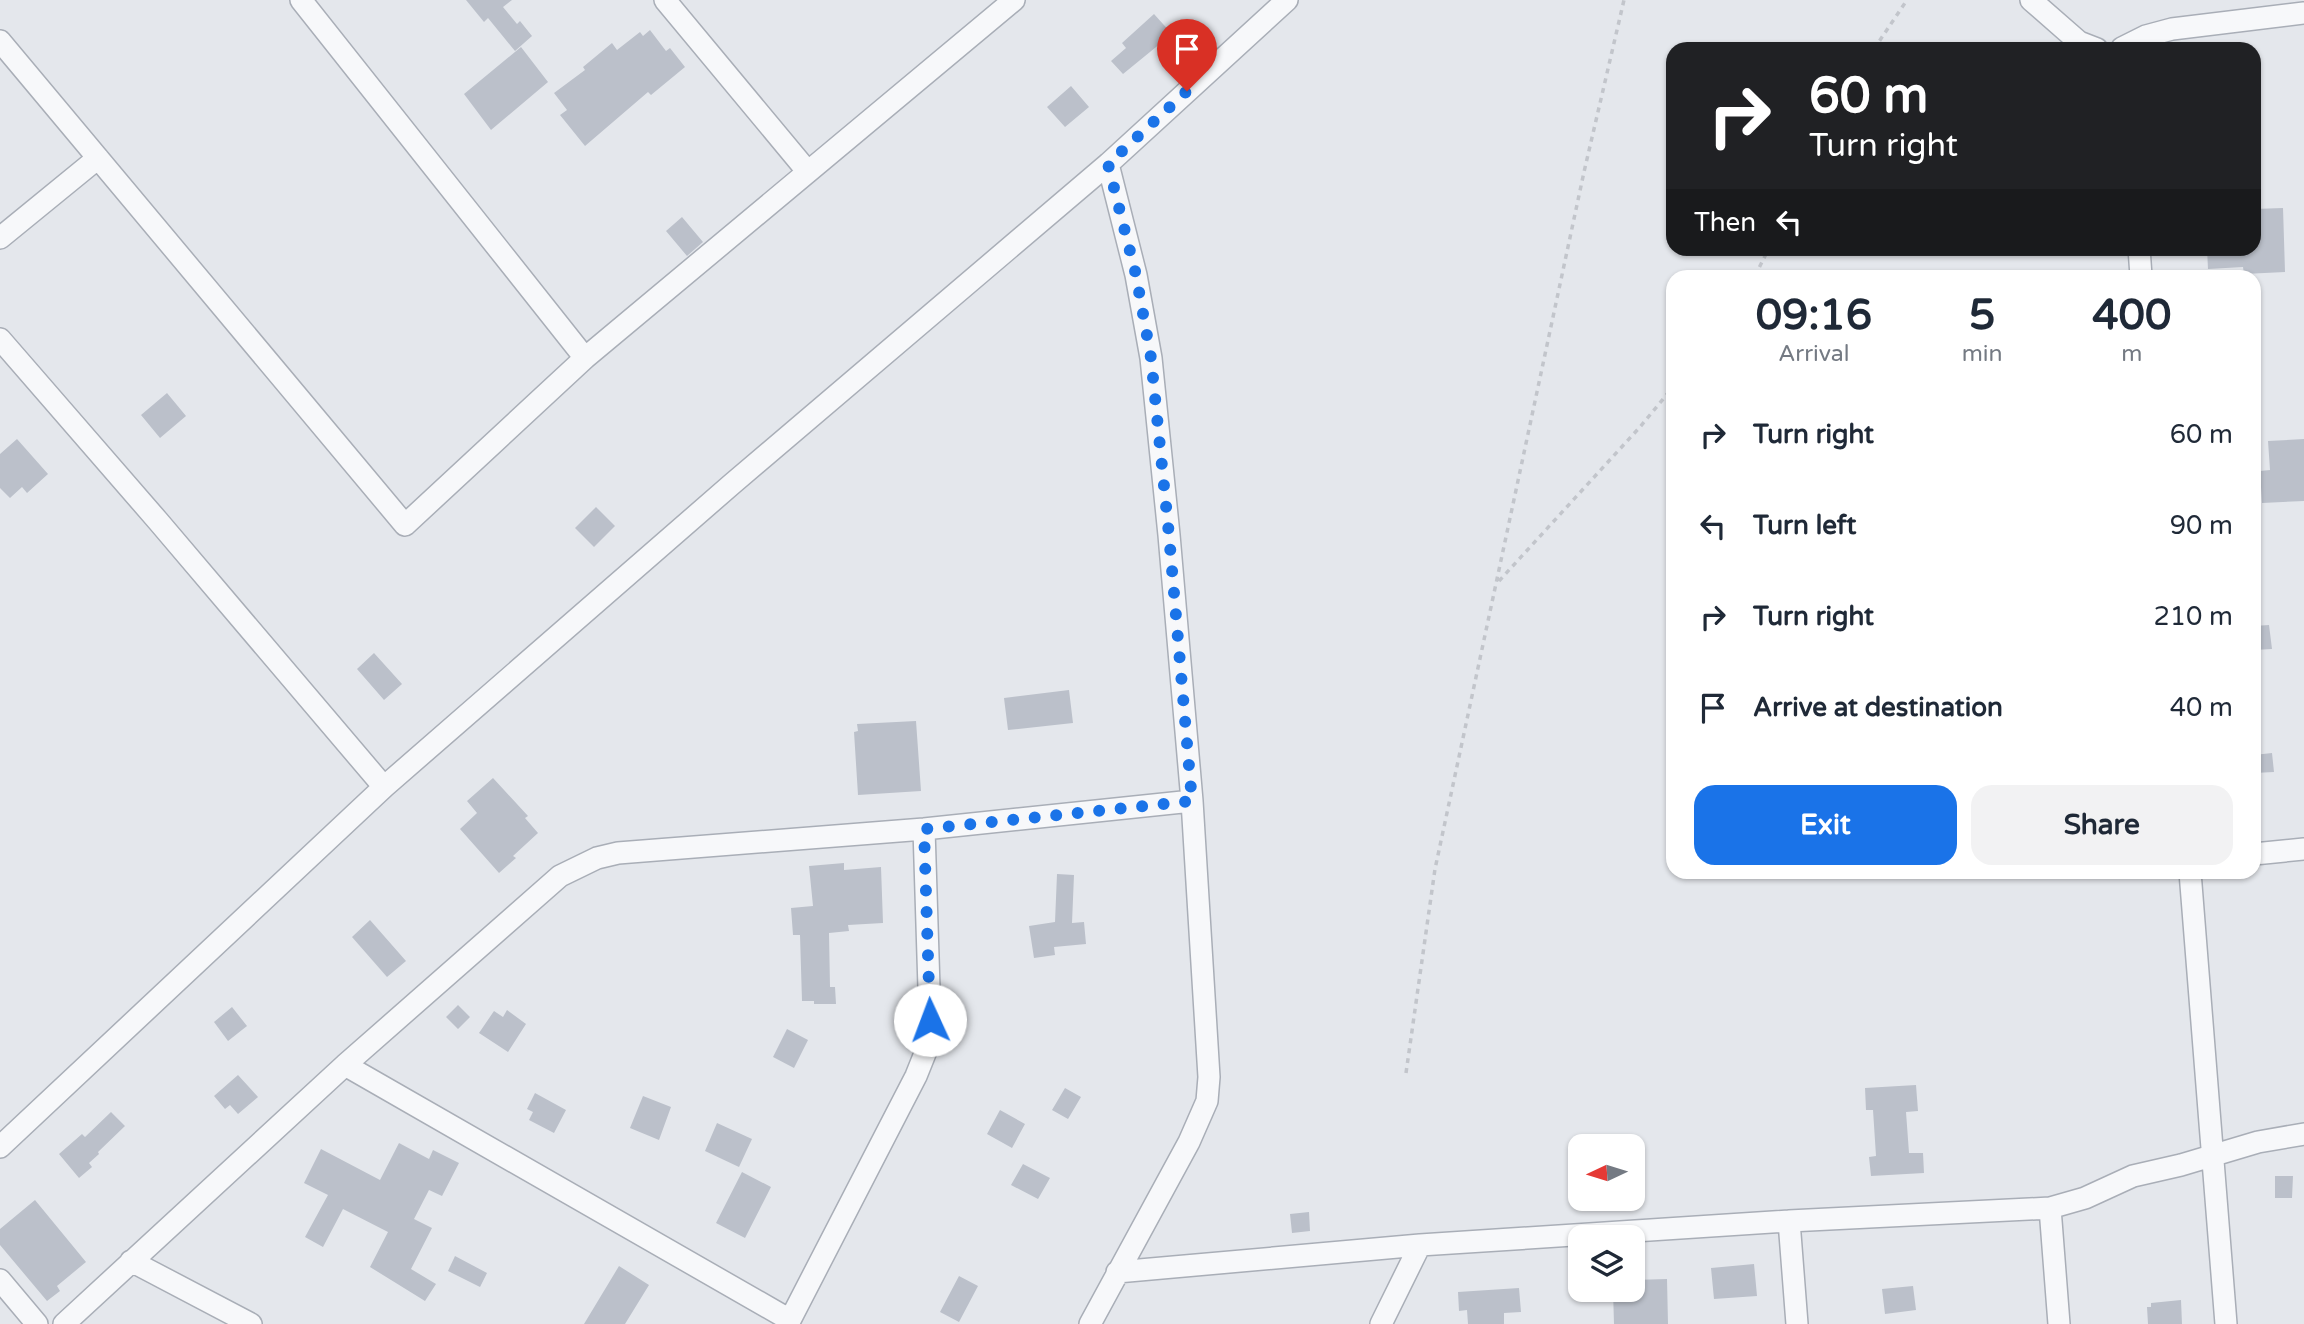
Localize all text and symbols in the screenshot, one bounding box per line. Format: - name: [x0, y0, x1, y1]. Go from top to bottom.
- pin: [1157, 19, 1217, 91]
- icon: arrive: [1168, 30, 1206, 68]
- text: 60 m: [1809, 67, 1928, 126]
- icon: right: [1694, 70, 1785, 161]
- text: Turn right: [1809, 127, 1958, 165]
- icon: left: [1770, 203, 1808, 241]
- text: Then: [1694, 207, 1756, 238]
- text: 09:16: [1756, 290, 1872, 341]
- text: 5: [1969, 290, 1995, 341]
- text: 400: [2092, 290, 2171, 341]
- text: Arrival: [1778, 340, 1849, 368]
- text: min: [1962, 340, 2003, 368]
- text: m: [2121, 340, 2142, 368]
- icon: right: [1694, 416, 1732, 454]
- text: Turn right: [1753, 419, 1874, 450]
- text: 60 m: [2170, 419, 2233, 450]
- icon: left: [1694, 507, 1732, 545]
- text: Turn left: [1753, 510, 1856, 541]
- text: 90 m: [2170, 510, 2233, 541]
- icon: right: [1694, 598, 1732, 636]
- text: Turn right: [1753, 601, 1874, 632]
- text: 210 m: [2153, 601, 2233, 632]
- icon: arrive: [1694, 689, 1732, 727]
- text: Arrive at destination: [1753, 692, 2003, 723]
- text: 40 m: [2170, 692, 2233, 723]
- button: Exit: [1694, 785, 1957, 865]
- button: Share: [1971, 785, 2233, 865]
- position arrow: [893, 983, 967, 1057]
- north arrow: [1568, 1134, 1645, 1211]
- map controls: [1568, 1134, 1645, 1302]
- button: layers: [1568, 1225, 1645, 1302]

